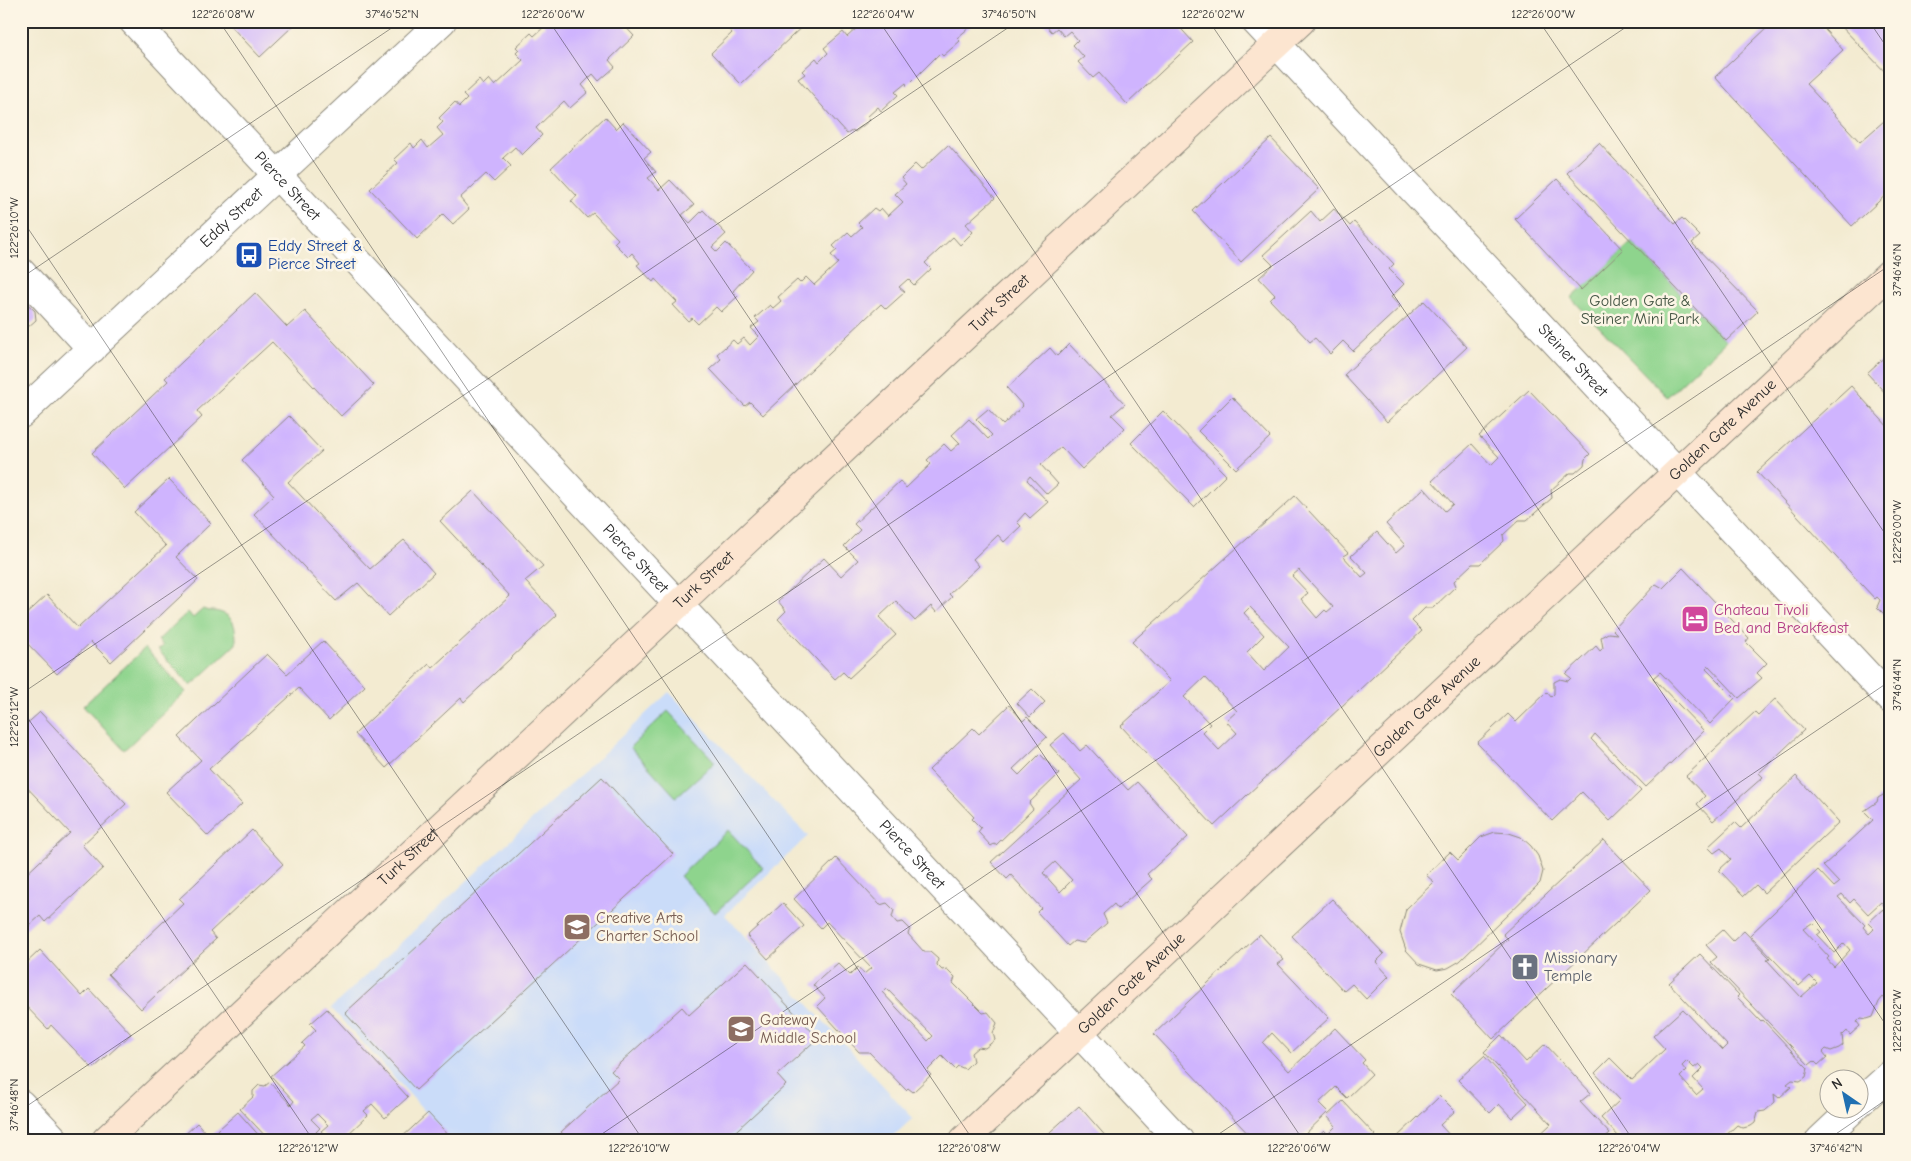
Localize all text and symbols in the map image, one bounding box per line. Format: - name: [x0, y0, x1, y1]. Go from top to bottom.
- text: 122°26'08"W: [192, 7, 255, 21]
- text: 37°46'52"N: [365, 7, 419, 21]
- text: 122°26'06"W: [522, 7, 585, 21]
- text: 122°26'04"W: [852, 7, 915, 21]
- text: 37°46'50"N: [982, 7, 1036, 21]
- text: 122°26'02"W: [1182, 7, 1245, 21]
- text: 122°26'00"W: [1511, 7, 1575, 21]
- street label: Pierce Street: [251, 148, 324, 225]
- street label: Eddy Street: [196, 184, 267, 251]
- text: 122°26'10"W: [7, 197, 21, 259]
- place label: Eddy Street & Pierce Street: [268, 237, 363, 273]
- bus stop icon: Eddy Street & Pierce Street: [234, 240, 264, 270]
- text: 37°46'46"N: [1890, 244, 1904, 296]
- street label: Turk Street: [966, 270, 1034, 336]
- park label: Golden Gate & Steiner Mini Park: [1581, 292, 1700, 328]
- street label: Steiner Street: [1534, 320, 1612, 401]
- street label: Golden Gate Avenue: [1665, 375, 1780, 484]
- text: 122°26'00"W: [1890, 500, 1904, 564]
- street label: Pierce Street: [599, 520, 672, 597]
- street label: Turk Street: [670, 547, 738, 613]
- place label: Chateau Tivoli Bed and Breakfeast: [1714, 601, 1849, 637]
- hotel icon: Chateau Tivoli Bed and Breakfeast: [1680, 604, 1710, 634]
- street label: Golden Gate Avenue: [1369, 652, 1484, 761]
- text: 37°46'44"N: [1890, 659, 1904, 711]
- text: 122°26'12"W: [7, 686, 21, 747]
- street label: Pierce Street: [876, 816, 949, 893]
- street label: Turk Street: [374, 824, 442, 890]
- place label: Creative Arts Charter School: [596, 909, 698, 945]
- school or university icon: Creative Arts Charter School: [562, 912, 592, 942]
- street label: Golden Gate Avenue: [1074, 929, 1188, 1038]
- place label: Missionary Temple: [1544, 949, 1618, 985]
- church icon: Missionary Temple: [1510, 952, 1540, 982]
- text: 122°26'02"W: [1890, 989, 1904, 1052]
- place label: Gateway Middle School: [760, 1011, 856, 1047]
- school or university icon: Gateway Middle School: [726, 1014, 756, 1044]
- north arrow: [1818, 1068, 1868, 1118]
- text: N: [1828, 1074, 1846, 1093]
- text: 37°46'48"N: [7, 1079, 21, 1131]
- text: 122°26'12"W: [278, 1141, 339, 1155]
- text: 122°26'10"W: [608, 1141, 670, 1155]
- text: 122°26'08"W: [938, 1141, 1001, 1155]
- text: 122°26'06"W: [1268, 1141, 1331, 1155]
- text: 122°26'04"W: [1598, 1141, 1661, 1155]
- text: 37°46'42"N: [1810, 1141, 1862, 1155]

